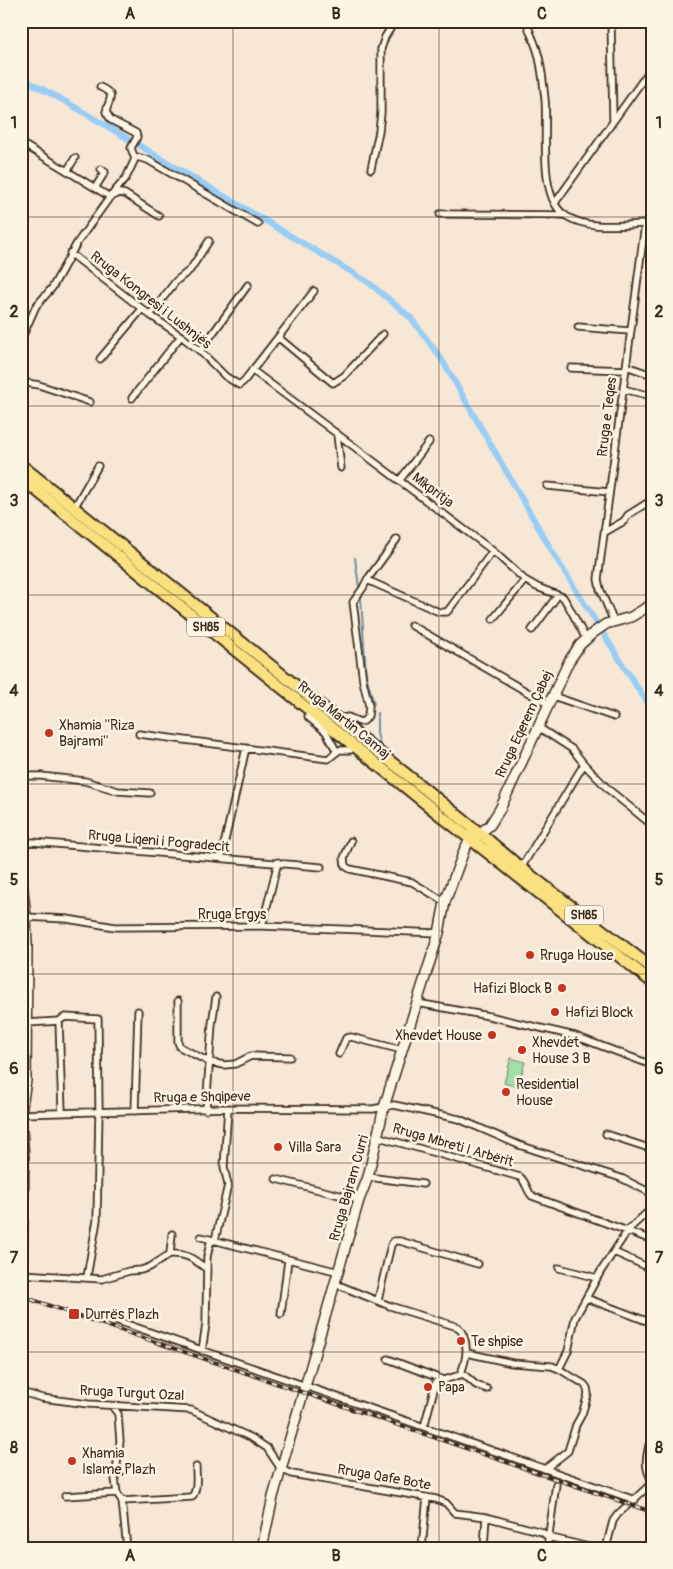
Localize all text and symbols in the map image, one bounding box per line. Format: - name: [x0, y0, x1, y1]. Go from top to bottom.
- text: A: [125, 4, 136, 24]
- text: B: [331, 4, 341, 24]
- text: C: [537, 4, 547, 24]
- text: 1: [11, 113, 17, 133]
- text: 1: [656, 113, 662, 133]
- street label: Rruga Kongresi i Lushnjës: [87, 247, 216, 353]
- text: 2: [10, 302, 19, 322]
- text: 2: [655, 302, 664, 322]
- street label: Rruga e Teqes: [594, 375, 620, 458]
- street label: Mikpritja: [409, 469, 457, 511]
- text: 3: [10, 491, 19, 511]
- text: 3: [655, 491, 664, 511]
- road number: SH85: [187, 618, 225, 636]
- street label: Rruga Eqerem Çabej: [492, 668, 556, 780]
- street label: Rruga Martin Camaj: [294, 677, 394, 763]
- text: 4: [9, 681, 19, 701]
- text: 4: [654, 681, 664, 701]
- place label: Xhamia ''Riza Bajrami'': [59, 717, 134, 750]
- marker: Xhamia ''Riza Bajrami'': [43, 727, 55, 739]
- street label: Rruga Liqeni i Pogradecit: [87, 826, 231, 856]
- text: 5: [10, 870, 19, 890]
- text: 5: [655, 870, 664, 890]
- street label: Rruga Ergys: [198, 906, 267, 923]
- road number: SH85: [565, 906, 603, 924]
- place label: Rruga House: [540, 947, 613, 964]
- marker: Rruga House: [524, 949, 536, 961]
- place label: Hafizi Block B: [473, 980, 552, 997]
- marker: Hafizi Block B: [556, 982, 568, 994]
- place label: Hafizi Block: [565, 1004, 633, 1021]
- marker: Hafizi Block: [549, 1006, 561, 1018]
- place label: Xhevdet House: [395, 1027, 482, 1044]
- marker: Xhevdet House: [486, 1029, 498, 1041]
- place label: Xhevdet House 3 B: [532, 1034, 590, 1067]
- marker: Xhevdet House 3 B: [516, 1044, 528, 1056]
- text: 6: [9, 1059, 19, 1079]
- text: 6: [654, 1059, 664, 1079]
- place label: Residential House: [516, 1076, 579, 1109]
- marker: Residential House: [500, 1086, 512, 1098]
- street label: Rruga e Shqipeve: [153, 1088, 251, 1106]
- street label: Rruga Mbreti I Arbërit: [391, 1120, 516, 1170]
- street label: Rruga Bajram Curri: [326, 1133, 372, 1243]
- place label: Villa Sara: [288, 1139, 341, 1156]
- marker: Villa Sara: [272, 1141, 284, 1153]
- text: 7: [10, 1248, 19, 1268]
- text: 7: [655, 1248, 664, 1268]
- place label: Durrës Plazh: [85, 1306, 159, 1323]
- marker: Durrës Plazh: [67, 1307, 81, 1321]
- place label: Te shpise: [471, 1333, 523, 1350]
- marker: Te shpise: [455, 1335, 467, 1347]
- place label: Papa: [438, 1379, 465, 1396]
- marker: Papa: [422, 1381, 434, 1393]
- street label: Rruga Turgut Ozal: [79, 1382, 185, 1404]
- text: 8: [10, 1438, 18, 1458]
- text: 8: [655, 1438, 663, 1458]
- place label: Xhamia Islame,Plazh: [82, 1445, 156, 1478]
- marker: Xhamia Islame,Plazh: [66, 1455, 78, 1467]
- street label: Rruga Qafe Bote: [336, 1460, 432, 1494]
- text: A: [125, 1546, 136, 1566]
- text: B: [331, 1546, 341, 1566]
- text: C: [537, 1546, 547, 1566]

